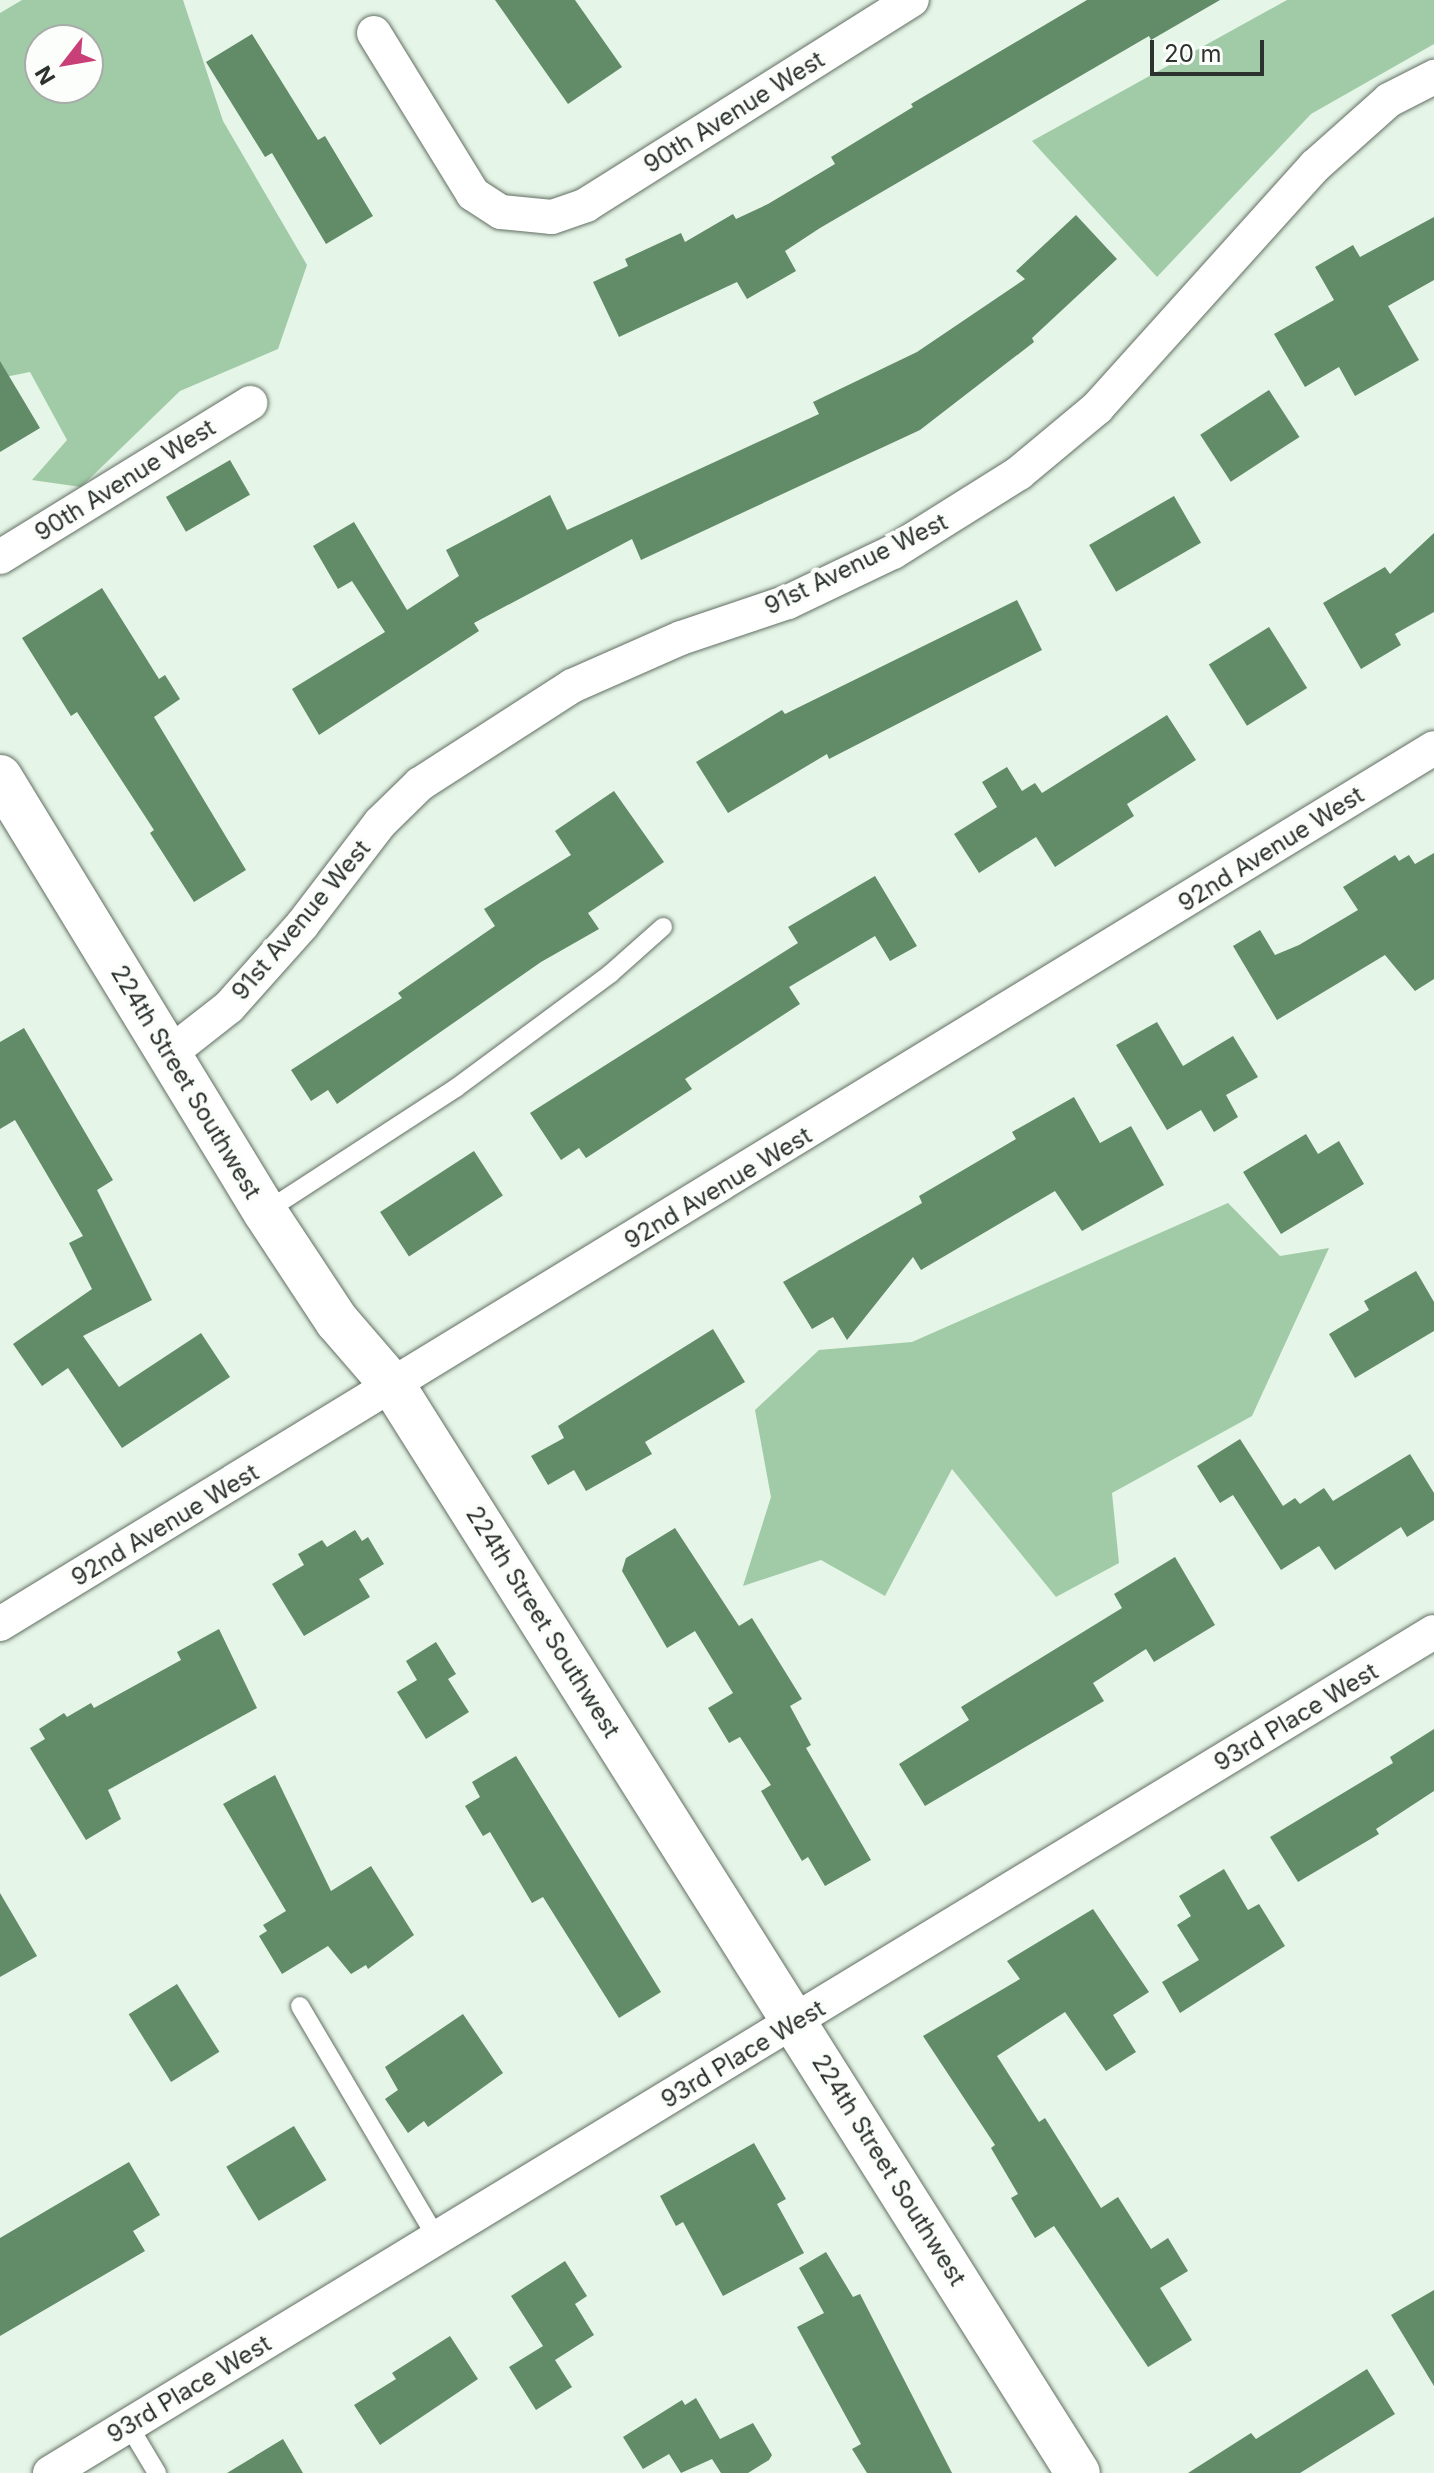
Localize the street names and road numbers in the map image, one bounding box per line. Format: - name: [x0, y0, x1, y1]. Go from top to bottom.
- street label: 90th Avenue West: [639, 45, 829, 179]
- street label: 90th Avenue West: [30, 413, 220, 547]
- street label: 91st Avenue West: [760, 507, 952, 621]
- street label: 92nd Avenue West: [1173, 780, 1369, 918]
- street label: 91st Avenue West: [226, 834, 376, 1006]
- street label: 224th Street Southwest: [105, 960, 267, 1204]
- street label: 92nd Avenue West: [619, 1121, 817, 1255]
- street label: 92nd Avenue West: [66, 1458, 264, 1592]
- street label: 224th Street Southwest: [460, 1501, 626, 1743]
- street label: 93rd Place West: [1209, 1657, 1383, 1777]
- street label: 93rd Place West: [656, 1994, 830, 2114]
- street label: 224th Street Southwest: [806, 2049, 972, 2291]
- street label: 93rd Place West: [102, 2329, 276, 2449]

